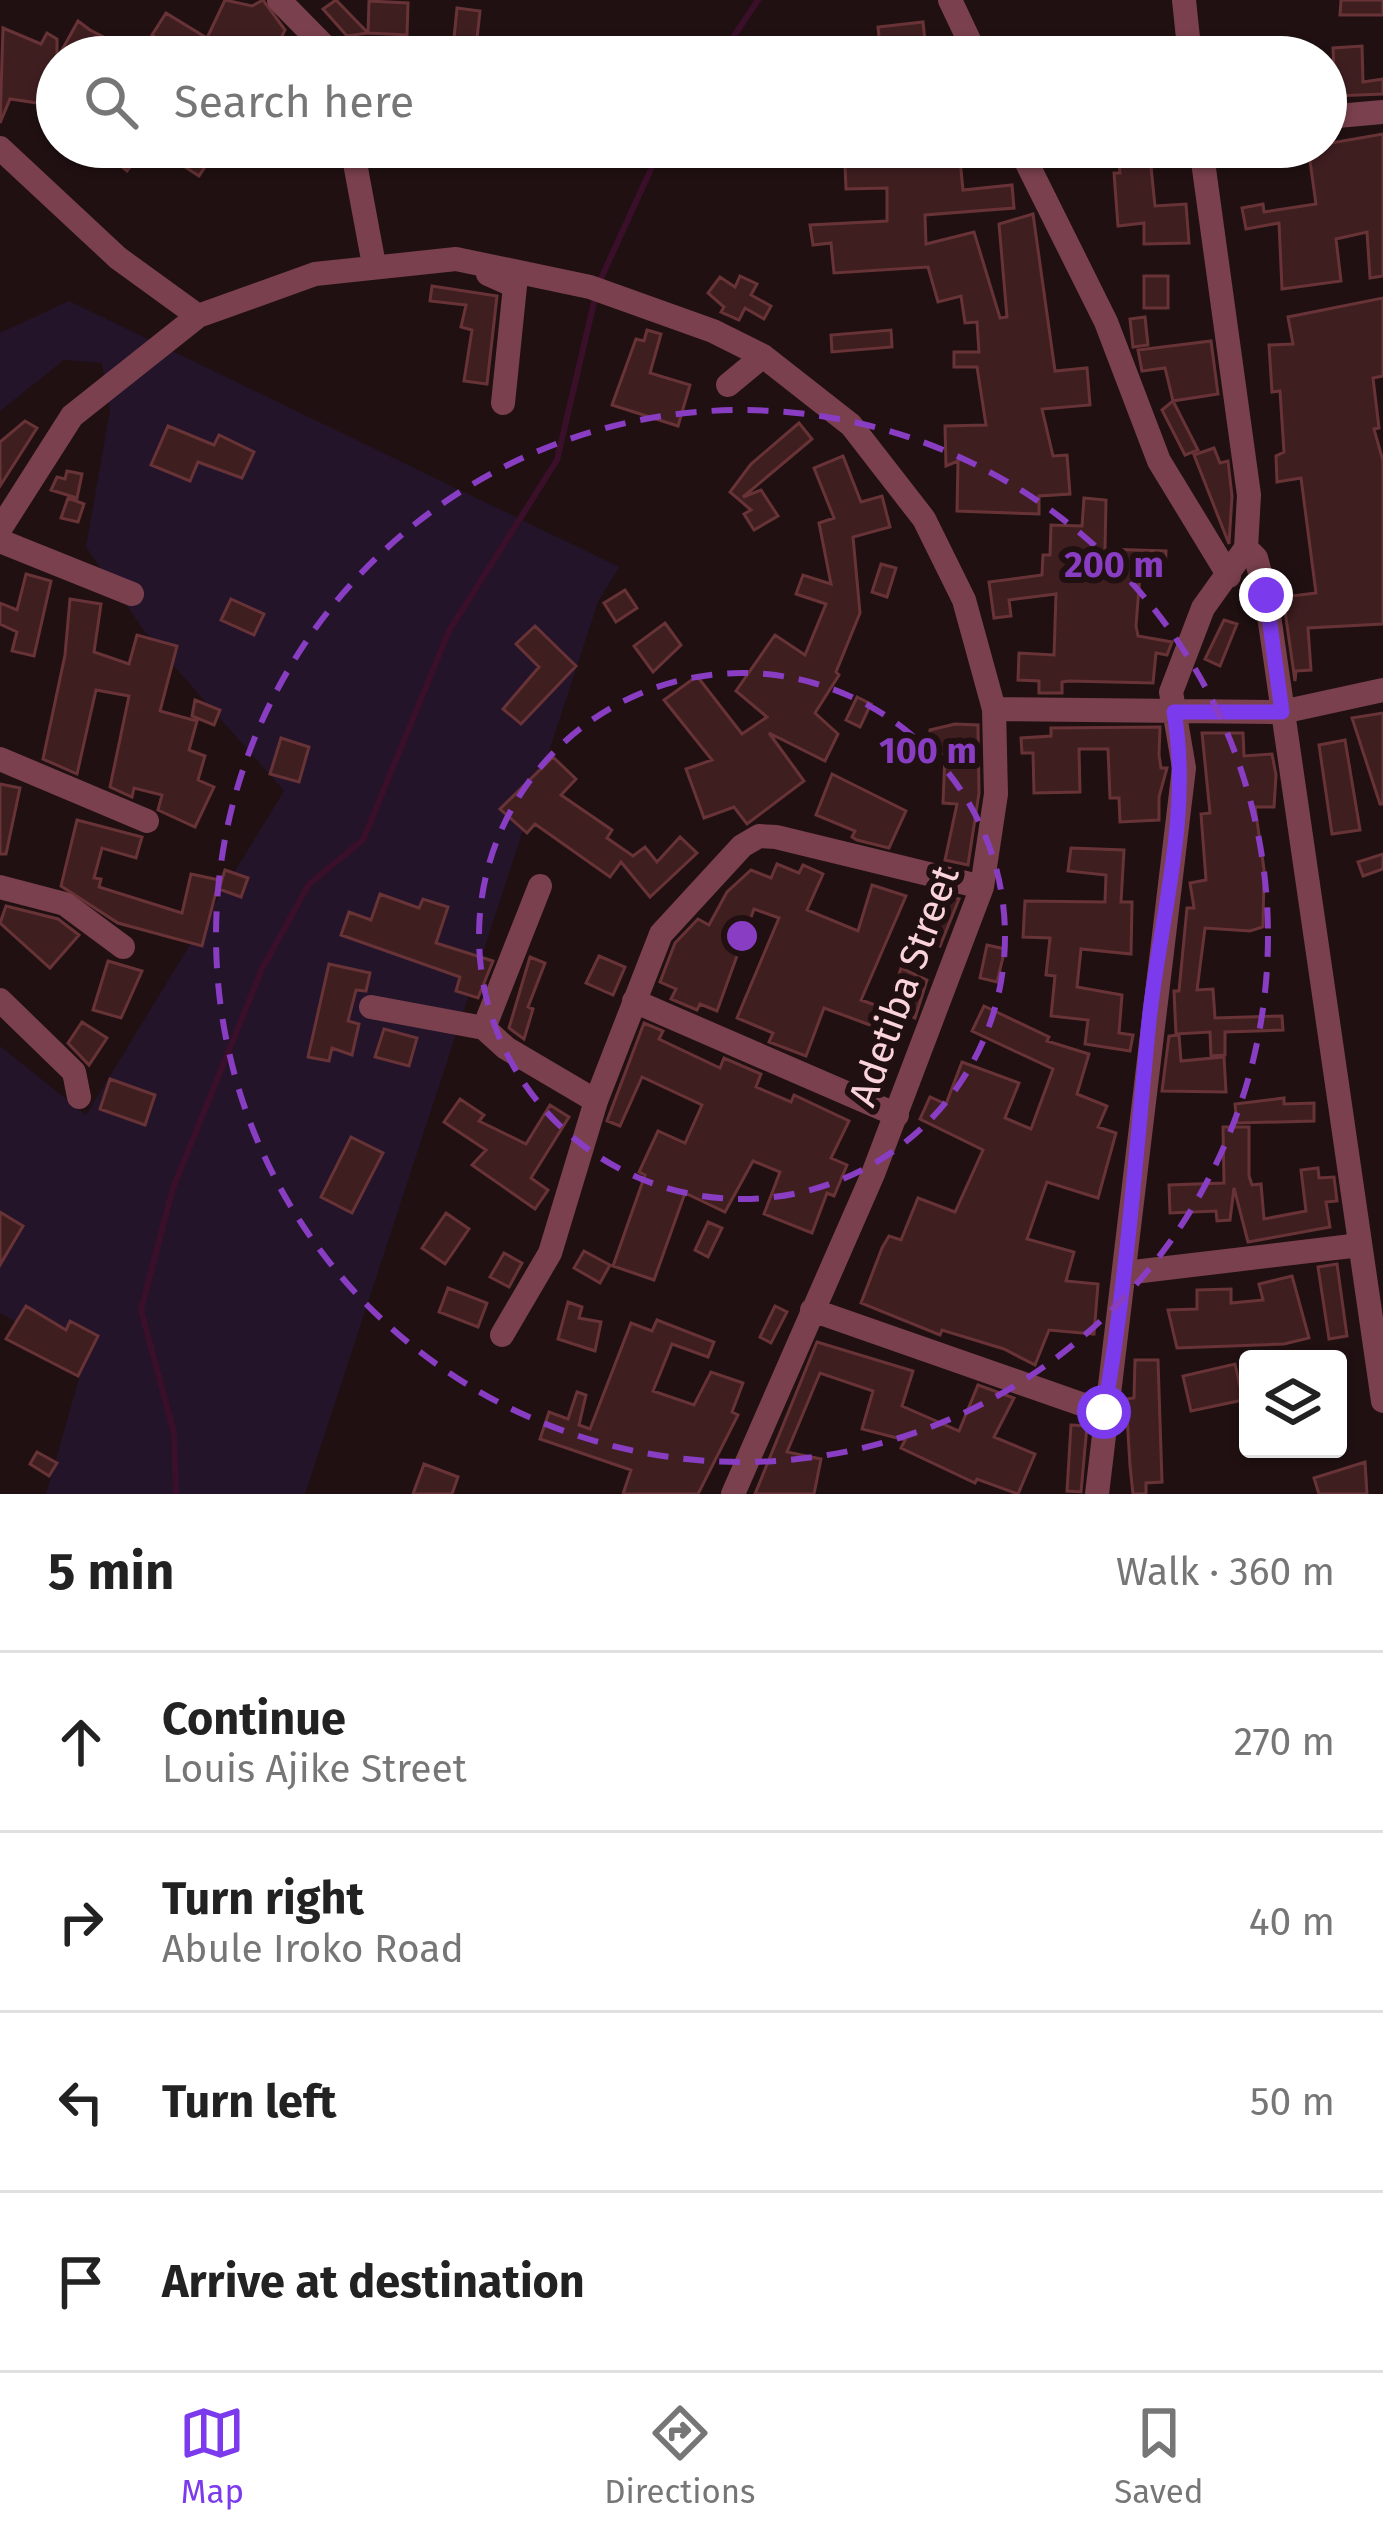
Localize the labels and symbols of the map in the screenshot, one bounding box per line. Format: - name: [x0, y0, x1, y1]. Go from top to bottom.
- text: 200 m: [1064, 543, 1164, 587]
- route end: [1239, 568, 1293, 622]
- text: 100 m: [879, 729, 977, 773]
- street label: Adetiba Street: [839, 859, 969, 1112]
- centre of rings: [721, 915, 763, 957]
- route start: [1077, 1385, 1131, 1439]

